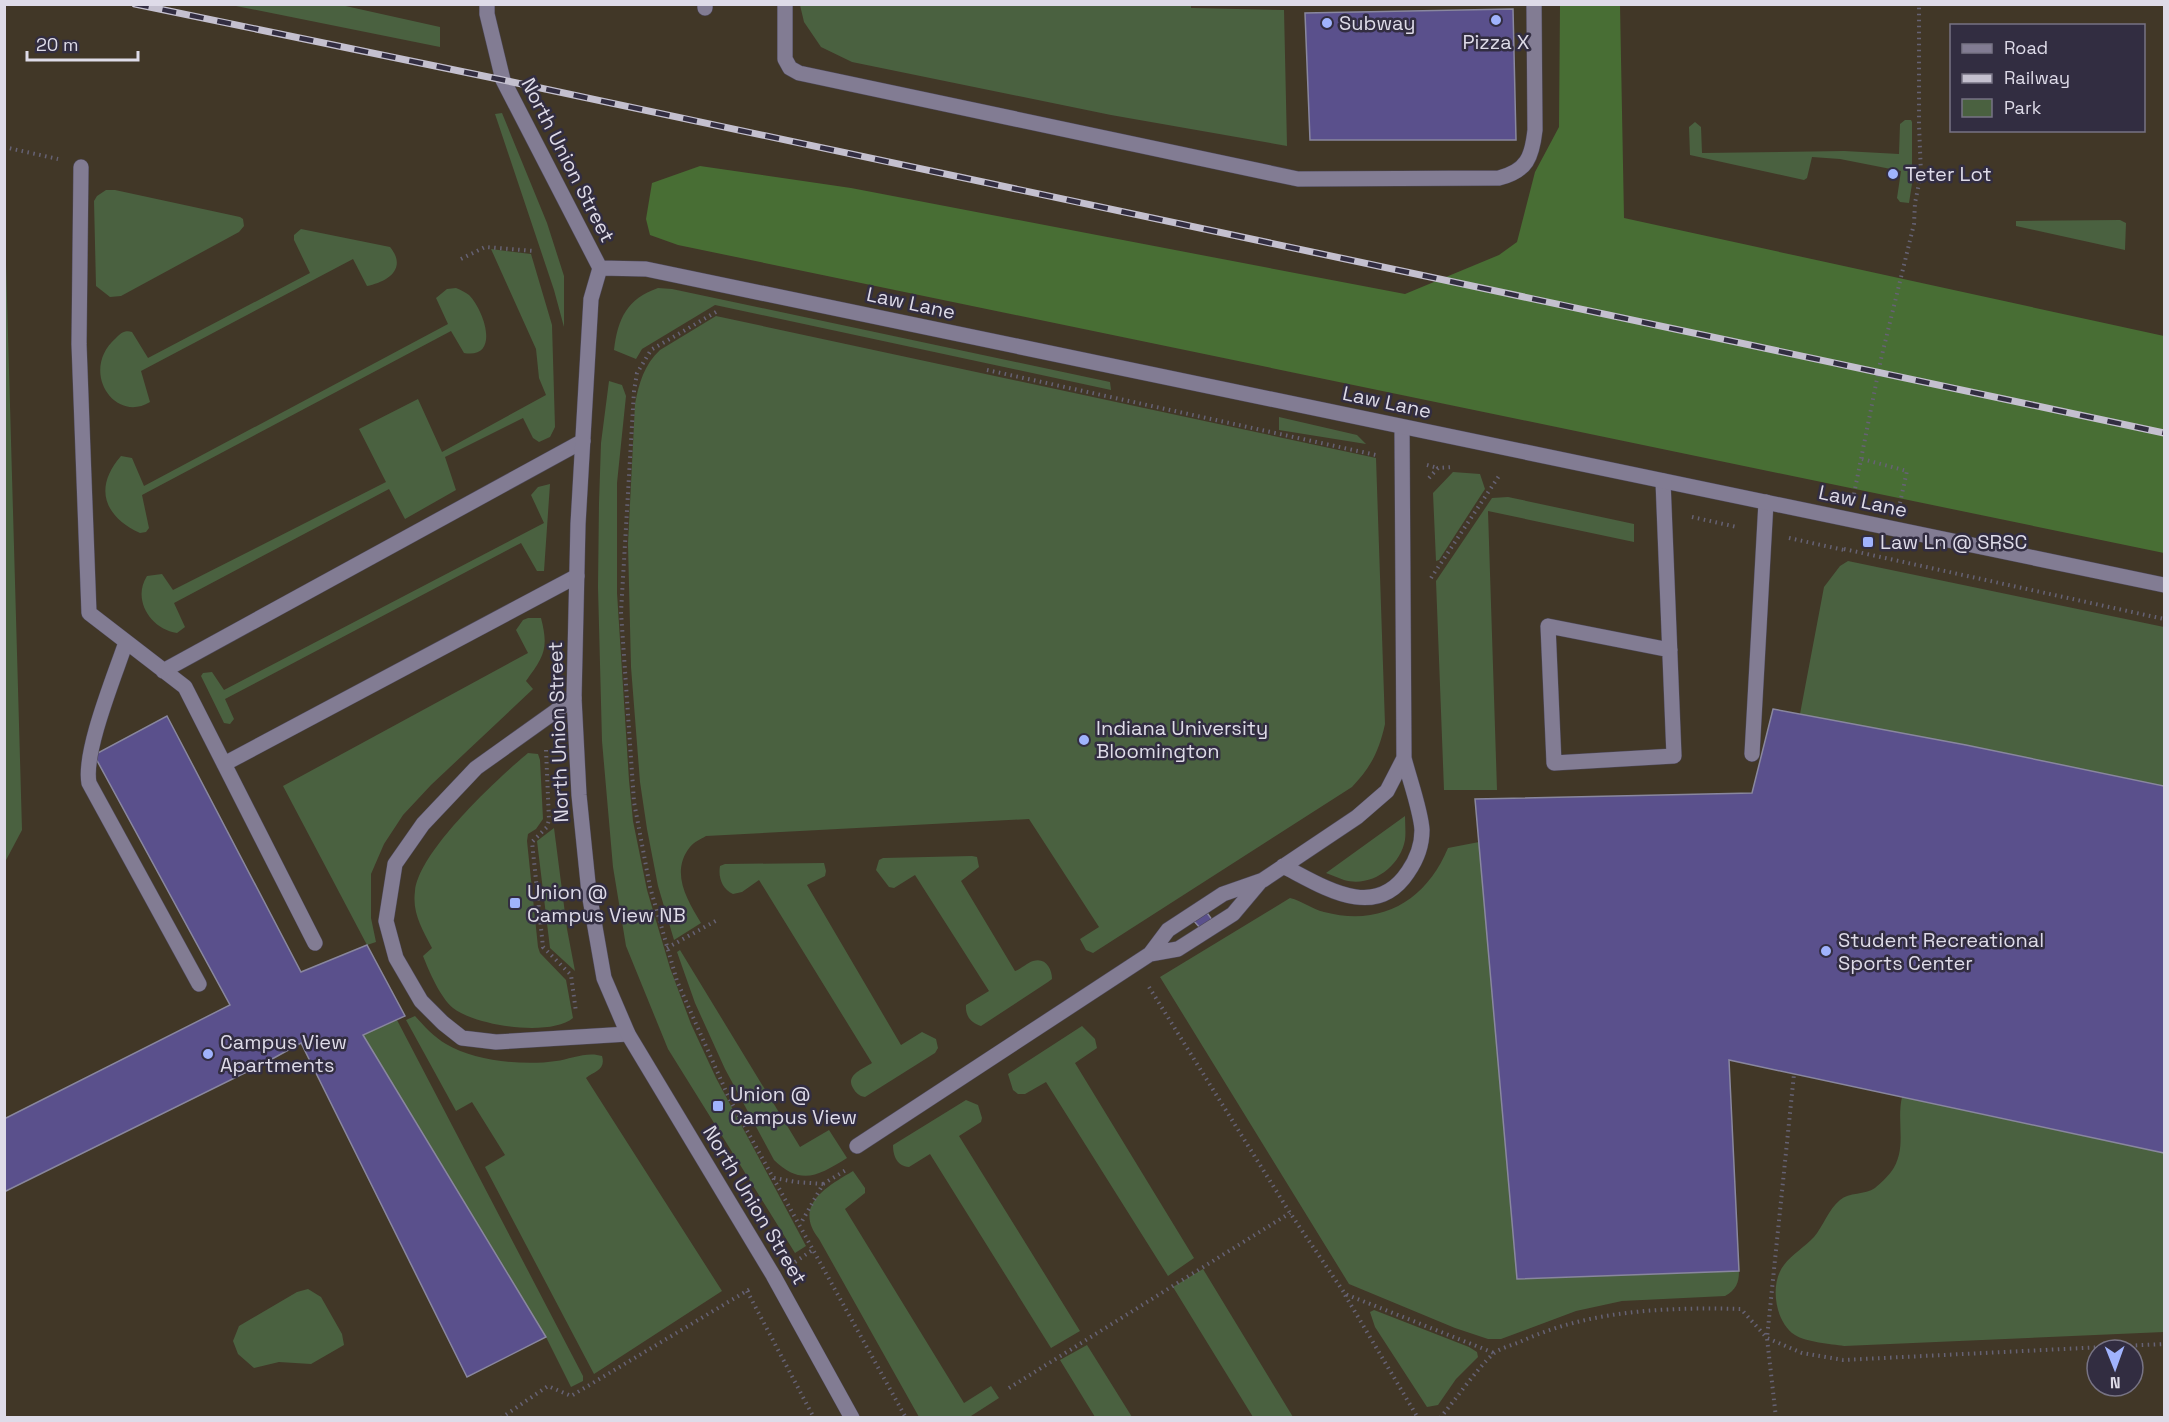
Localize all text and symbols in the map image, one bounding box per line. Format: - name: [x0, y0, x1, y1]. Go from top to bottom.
- place label: Subway: [1339, 10, 1416, 36]
- marker: Pizza X: [1489, 13, 1503, 27]
- marker: Subway: [1320, 16, 1334, 30]
- scale bar: [27, 24, 138, 62]
- legend: [1950, 24, 2145, 132]
- place label: Pizza X: [1462, 29, 1530, 55]
- text: 20 m: [36, 33, 79, 56]
- text: Road: [2004, 36, 2048, 59]
- text: Railway: [2004, 66, 2070, 89]
- street label: North Union Street: [515, 73, 621, 247]
- text: Park: [2004, 96, 2042, 119]
- place label: Teter Lot: [1905, 161, 1992, 187]
- marker: Teter Lot: [1886, 167, 1900, 181]
- street label: Law Lane: [864, 281, 958, 325]
- street label: Law Lane: [1340, 380, 1434, 424]
- street label: Law Lane: [1816, 479, 1910, 523]
- place label: Law Ln @ SRSC: [1880, 529, 2027, 555]
- marker: Law Ln @ SRSC: [1861, 535, 1875, 549]
- street label: North Union Street: [542, 641, 574, 823]
- place label: Indiana University Bloomington: [1096, 715, 1268, 764]
- marker: Indiana University Bloomington: [1077, 733, 1091, 747]
- place label: Union @ Campus View NB: [527, 879, 686, 928]
- marker: Union @ Campus View NB: [508, 896, 522, 910]
- place label: Student Recreational Sports Center: [1838, 927, 2044, 976]
- marker: Student Recreational Sports Center: [1819, 944, 1833, 958]
- place label: Campus View Apartments: [220, 1029, 347, 1078]
- marker: Campus View Apartments: [201, 1047, 215, 1061]
- place label: Union @ Campus View: [730, 1081, 857, 1130]
- marker: Union @ Campus View: [711, 1099, 725, 1113]
- street label: North Union Street: [697, 1121, 813, 1289]
- north arrow: [2085, 1338, 2145, 1398]
- text: N: [2110, 1372, 2121, 1393]

